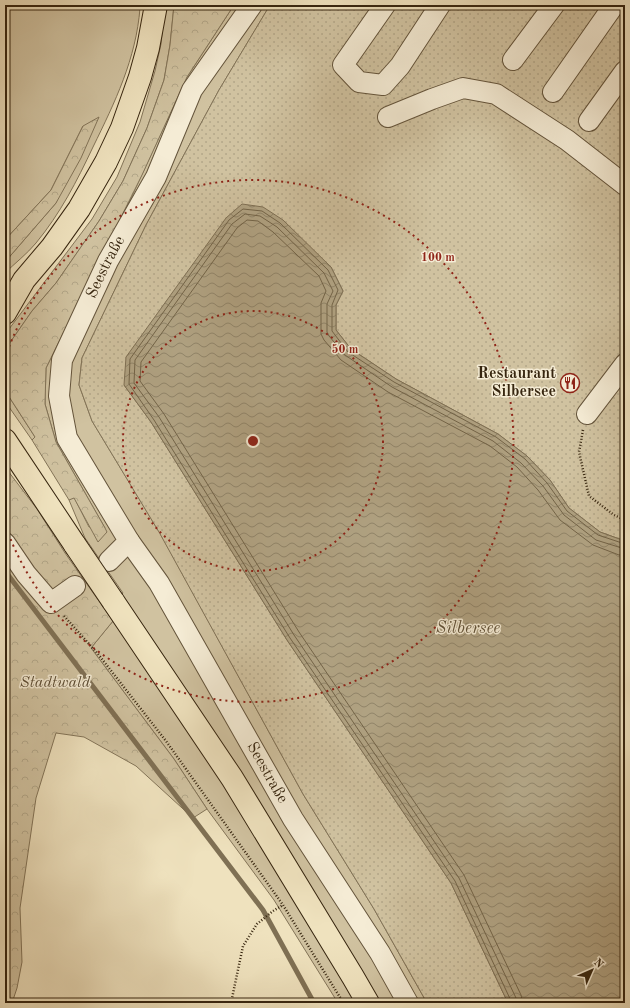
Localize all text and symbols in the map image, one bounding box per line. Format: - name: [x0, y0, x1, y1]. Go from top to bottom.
- street label: Seestraße: [84, 233, 128, 301]
- text: 100 m: [421, 252, 455, 264]
- text: 50 m: [332, 343, 359, 356]
- place label: Restaurant Silbersee: [477, 366, 556, 400]
- restaurant icon: Restaurant Silbersee: [559, 372, 581, 394]
- centre of rings: [246, 434, 260, 448]
- water label: Silbersee: [436, 620, 500, 637]
- park label: Stadtwald: [20, 675, 91, 691]
- street label: Seestraße: [243, 740, 290, 806]
- north arrow: [572, 950, 612, 990]
- text: N: [591, 957, 605, 971]

